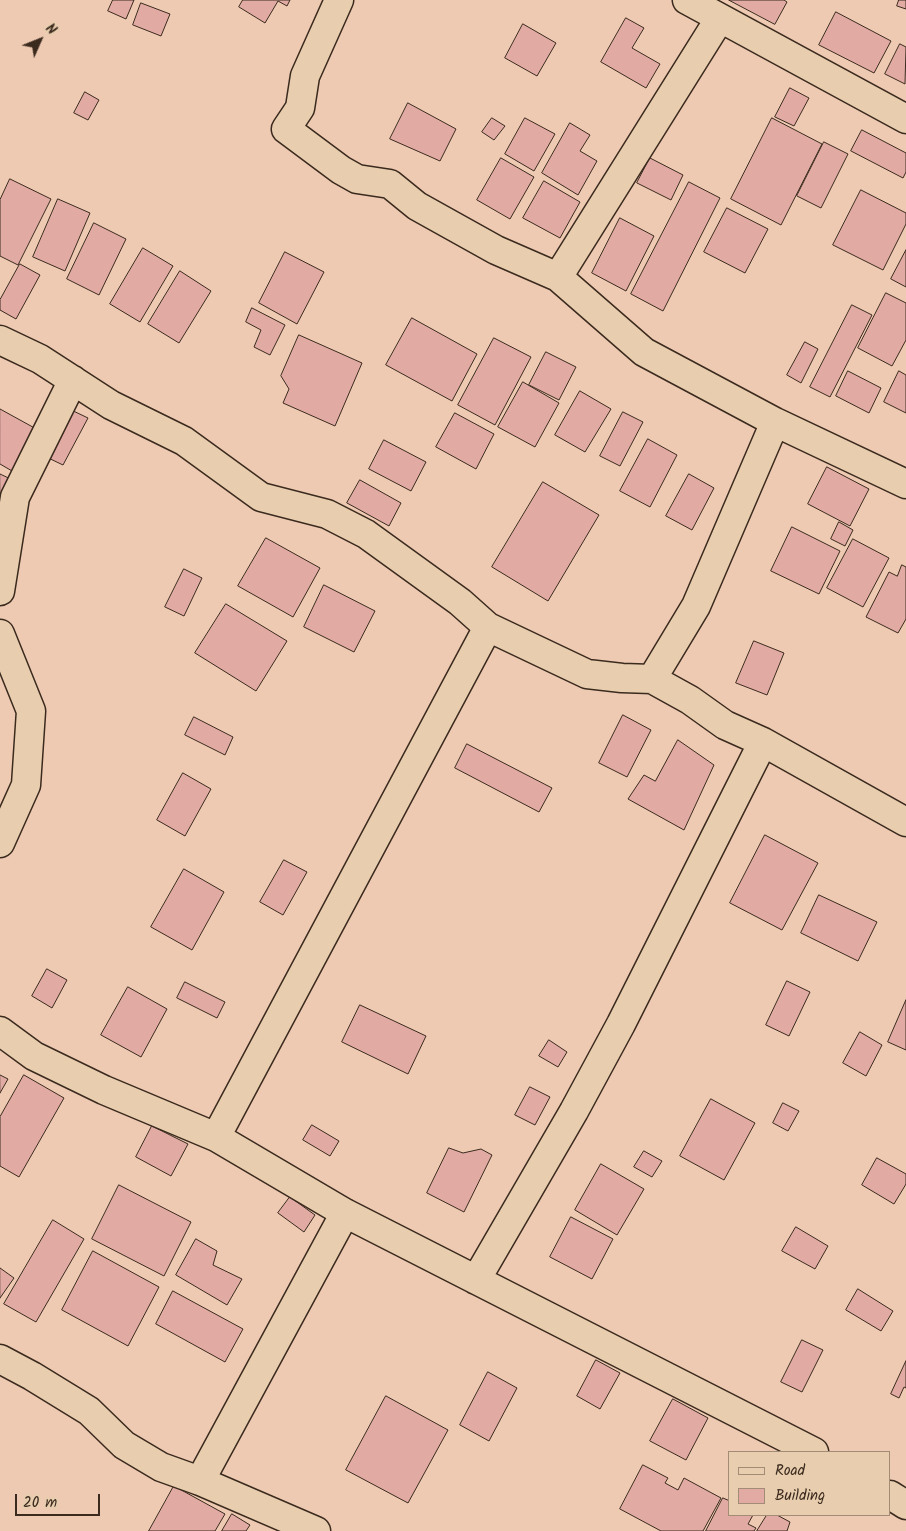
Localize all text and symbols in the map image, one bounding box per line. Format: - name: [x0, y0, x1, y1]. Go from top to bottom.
- north arrow: [15, 15, 65, 65]
- text: N: [40, 19, 62, 40]
- legend: [728, 1451, 891, 1516]
- text: Road: [775, 1459, 805, 1483]
- scale bar: [18, 1484, 102, 1516]
- text: Building: [775, 1484, 825, 1508]
- text: 20 m: [23, 1491, 57, 1515]

